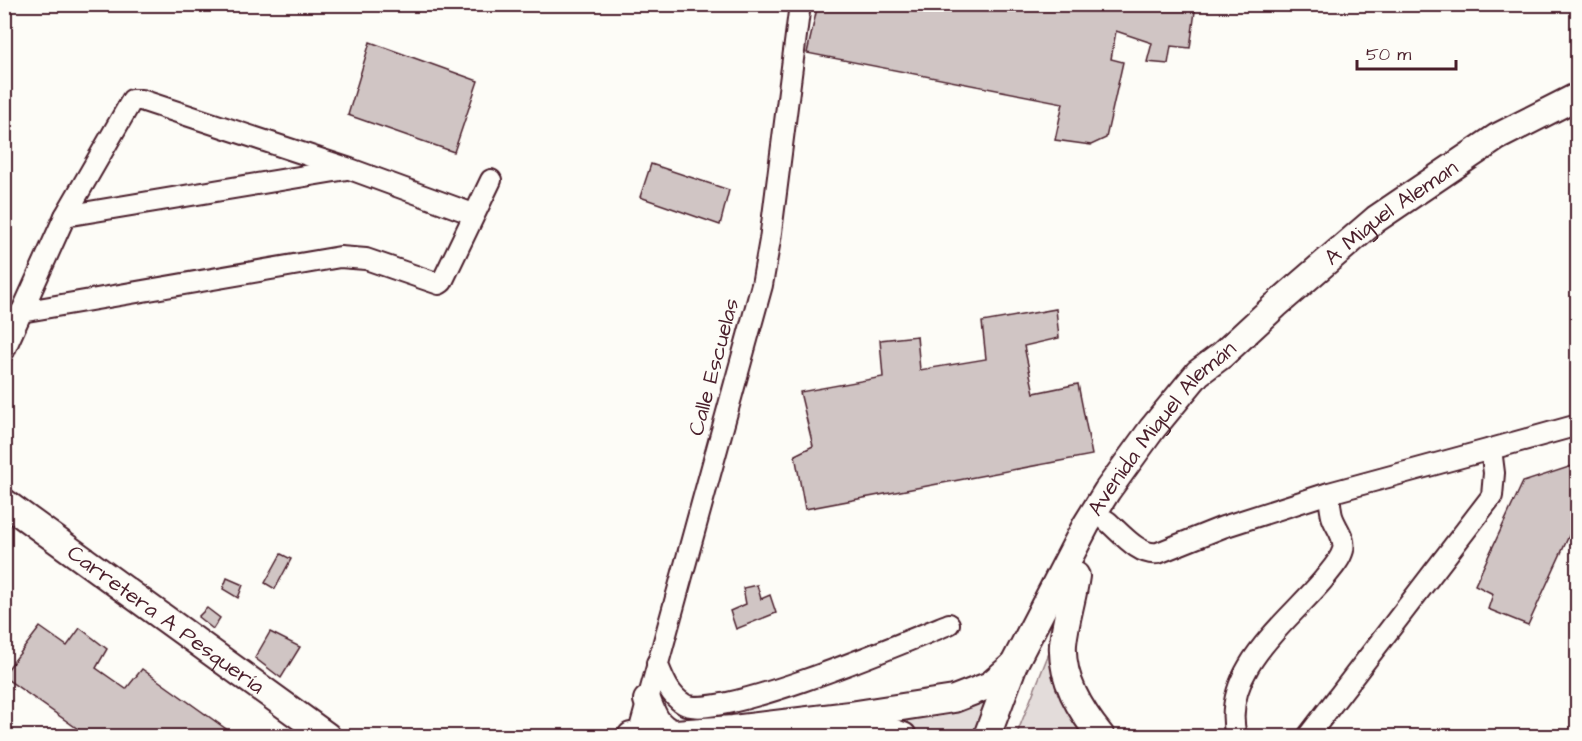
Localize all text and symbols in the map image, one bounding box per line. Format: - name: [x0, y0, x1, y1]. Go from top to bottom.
- scale bar: [1357, 33, 1456, 71]
- text: 50 m: [1366, 42, 1411, 67]
- street label: A Miguel Aleman: [1317, 152, 1464, 272]
- street label: Calle Escuelas: [681, 295, 747, 439]
- street label: Avenida Miguel Alemán: [1080, 334, 1243, 522]
- street label: Carretera A Pesquería: [61, 537, 271, 701]

